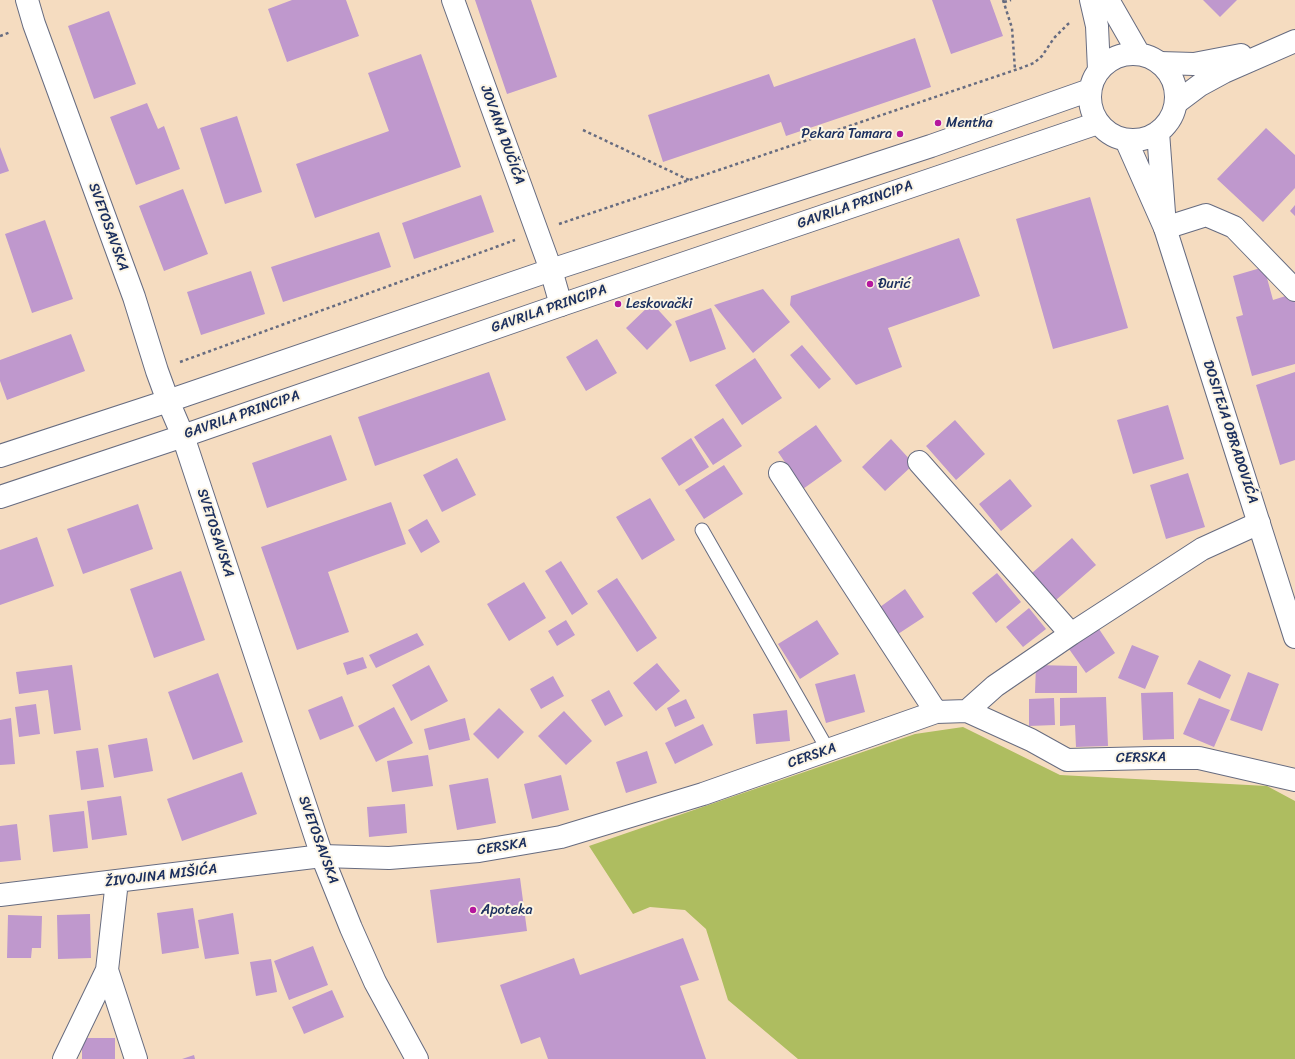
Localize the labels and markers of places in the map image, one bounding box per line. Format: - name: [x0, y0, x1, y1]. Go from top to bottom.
- place label: Mentha: [946, 115, 993, 131]
- marker: Mentha: [933, 118, 943, 128]
- place label: Pekara Tamara: [801, 126, 892, 142]
- marker: Pekara Tamara: [895, 129, 905, 139]
- place label: Đurić: [878, 276, 910, 292]
- marker: Đurić: [865, 279, 875, 289]
- place label: Leskovački: [626, 296, 692, 312]
- marker: Leskovački: [613, 299, 623, 309]
- place label: Apoteka: [481, 902, 532, 918]
- marker: Apoteka: [468, 905, 478, 915]

